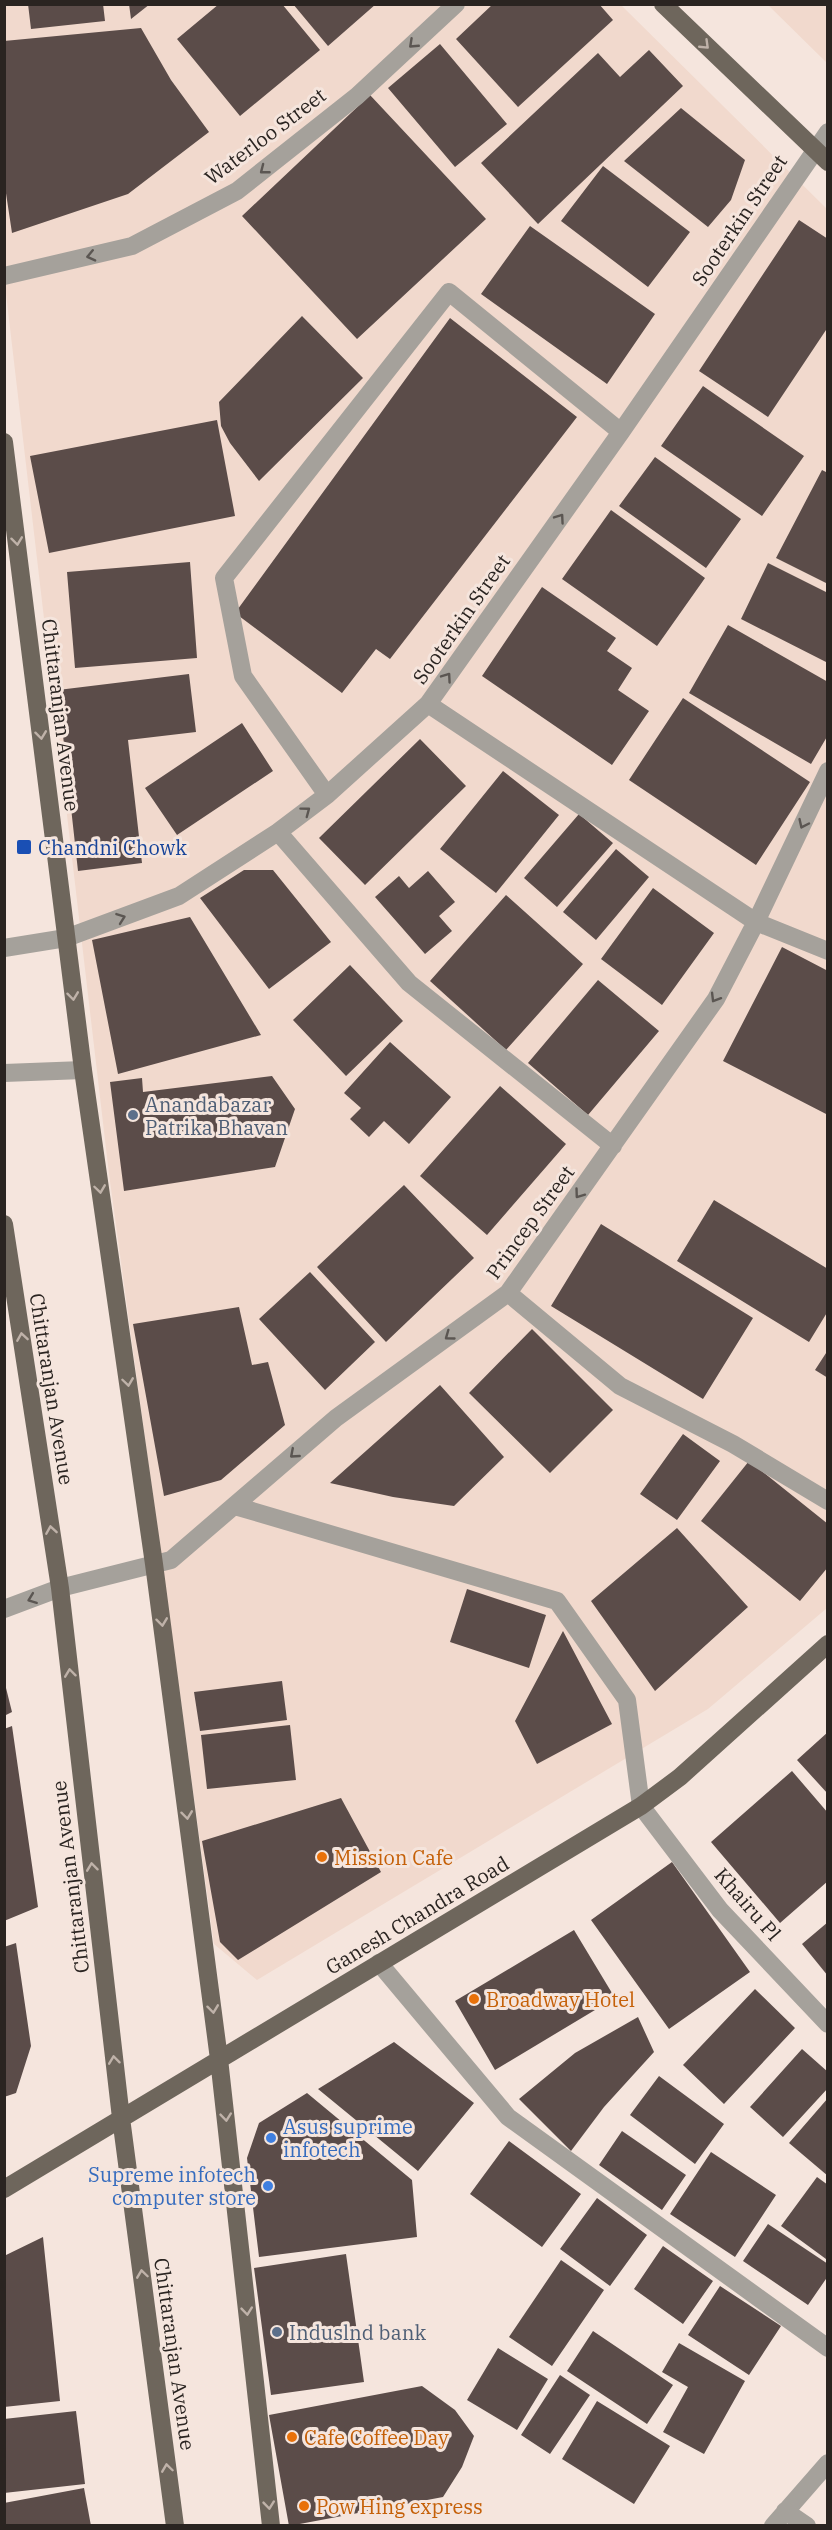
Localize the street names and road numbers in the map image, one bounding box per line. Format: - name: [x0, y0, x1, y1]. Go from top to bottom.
- street label: Waterloo Street: [199, 82, 331, 190]
- street label: Sooterkin Street: [685, 149, 793, 291]
- street label: Sooterkin Street: [406, 549, 516, 689]
- street label: Chittaranjan Avenue: [36, 617, 86, 813]
- street label: Princep Street: [480, 1160, 580, 1284]
- street label: Chittaranjan Avenue: [24, 1291, 80, 1487]
- street label: Chittaranjan Avenue: [45, 1779, 95, 1975]
- street label: Ganesh Chandra Road: [320, 1850, 514, 1980]
- street label: Khairu Pl: [709, 1862, 787, 1946]
- street label: Chittaranjan Avenue: [148, 2256, 202, 2452]

